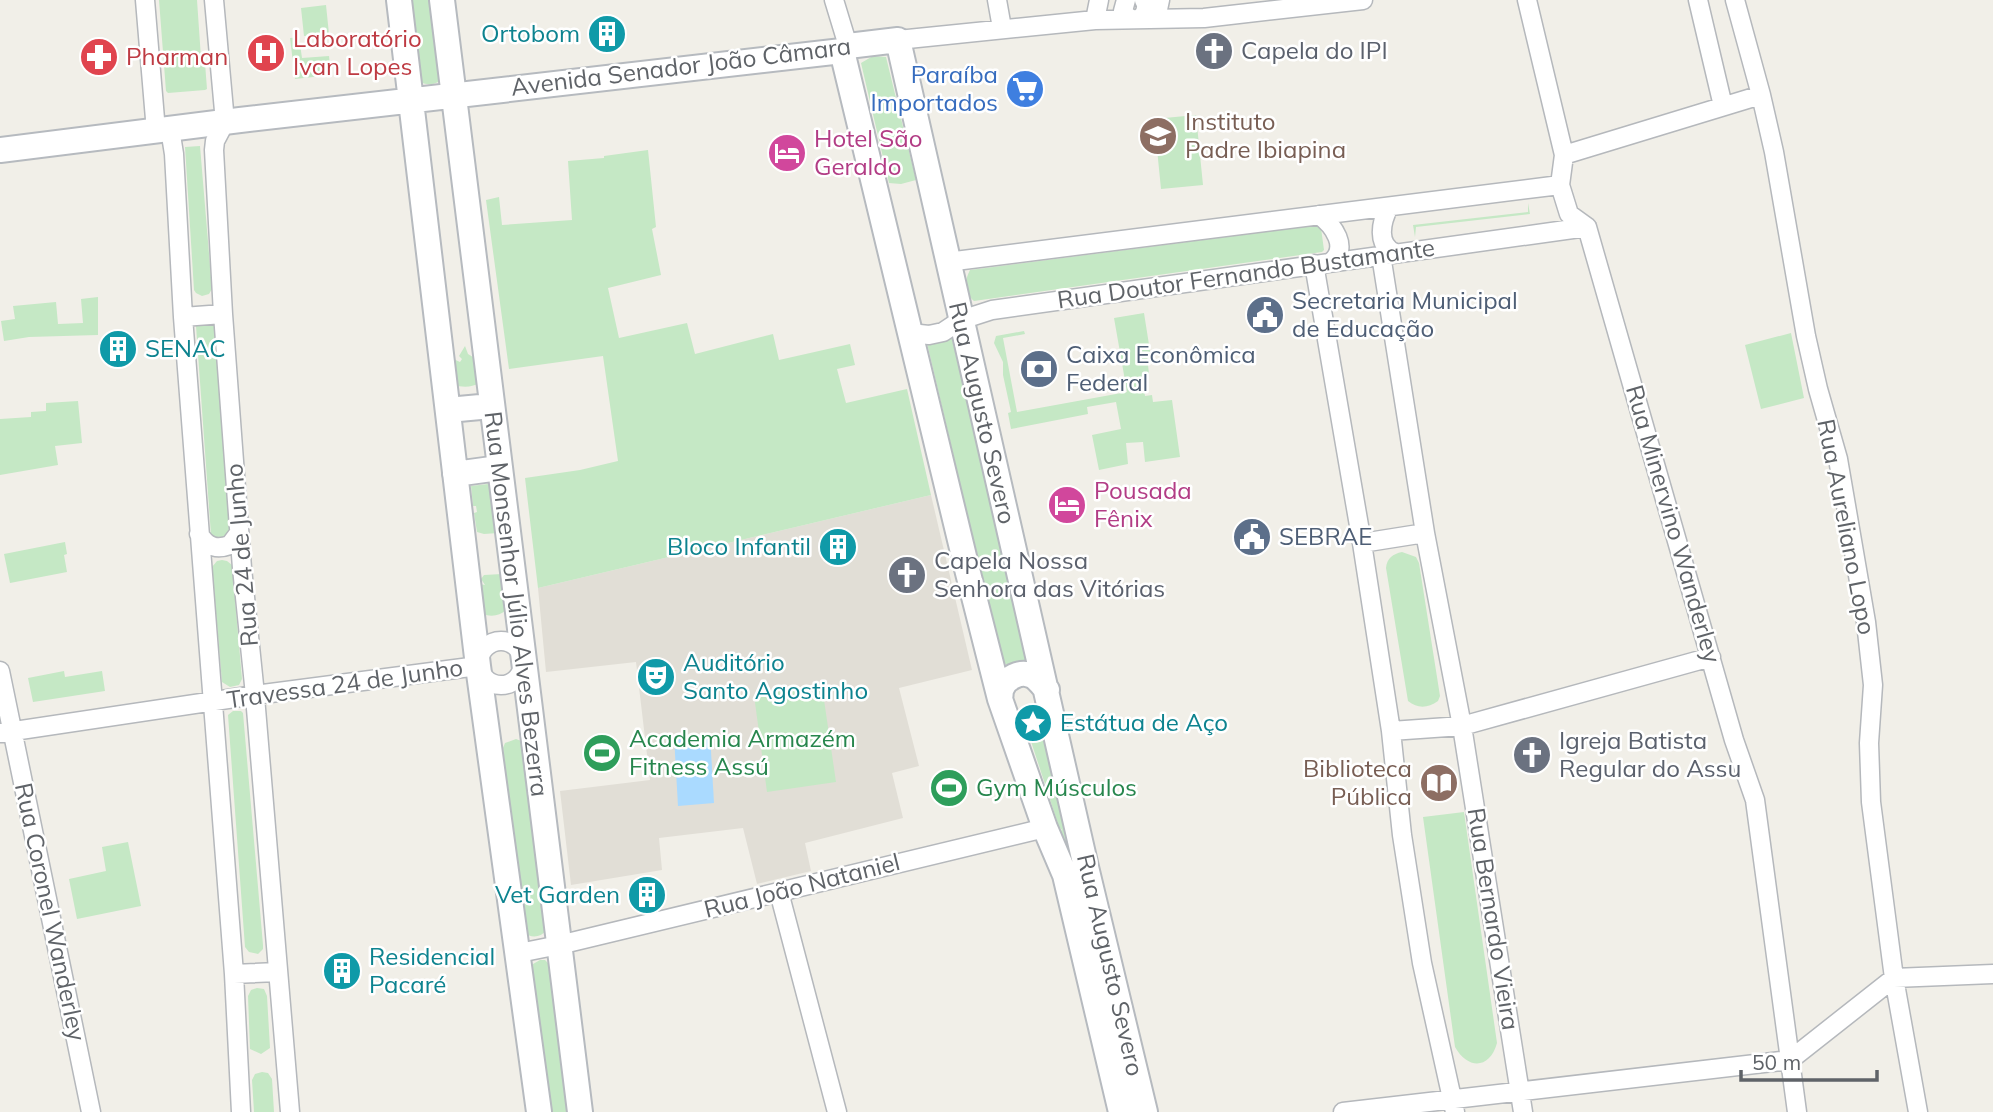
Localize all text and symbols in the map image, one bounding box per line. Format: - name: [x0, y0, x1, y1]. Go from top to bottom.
- building icon: Ortobom: [586, 13, 628, 55]
- place label: Ortobom: [481, 18, 580, 48]
- place label: Laboratório Ivan Lopes: [293, 23, 422, 81]
- street label: Avenida Senador João Câmara: [509, 30, 853, 102]
- church icon: Capela do IPI: [1193, 30, 1235, 72]
- hospital icon: Laboratório Ivan Lopes: [245, 32, 287, 74]
- place label: Capela do IPI: [1241, 35, 1388, 65]
- pharmacy icon: Pharman: [78, 36, 120, 78]
- place label: Pharman: [126, 41, 228, 71]
- place label: Paraíba Importados: [870, 59, 998, 117]
- supermarket icon: Paraíba Importados: [1004, 68, 1046, 110]
- place label: Instituto Padre Ibiapina: [1185, 106, 1346, 164]
- school or university icon: Instituto Padre Ibiapina: [1137, 115, 1179, 157]
- place label: Hotel São Geraldo: [814, 123, 922, 181]
- hotel icon: Hotel São Geraldo: [766, 132, 808, 174]
- street label: Rua Doutor Fernando Bustamante: [1055, 232, 1437, 314]
- place label: Secretaria Municipal de Educação: [1292, 285, 1518, 343]
- public building icon: Secretaria Municipal de Educação: [1244, 294, 1286, 336]
- street label: Rua Augusto Severo: [943, 299, 1023, 527]
- building icon: SENAC: [97, 328, 139, 370]
- place label: SENAC: [145, 333, 226, 363]
- place label: Caixa Econômica Federal: [1066, 339, 1256, 397]
- bank icon: Caixa Econômica Federal: [1018, 348, 1060, 390]
- street label: Rua Minervino Wanderley: [1620, 381, 1728, 666]
- street label: Rua Monsenhor Júlio Alves Bezerra: [478, 410, 556, 798]
- street label: Rua Aureliano Lopo: [1811, 417, 1883, 637]
- street label: Rua 24 de Junho: [218, 462, 264, 648]
- place label: Pousada Fênix: [1094, 475, 1192, 533]
- hotel icon: Pousada Fênix: [1046, 484, 1088, 526]
- public building icon: SEBRAE: [1231, 516, 1273, 558]
- place label: SEBRAE: [1279, 521, 1372, 551]
- building icon: Bloco Infantil: [817, 526, 859, 568]
- place label: Bloco Infantil: [667, 531, 811, 561]
- place label: Capela Nossa Senhora das Vitórias: [934, 545, 1165, 603]
- church icon: Capela Nossa Senhora das Vitórias: [886, 554, 928, 596]
- place label: Auditório Santo Agostinho: [683, 647, 868, 705]
- street label: Travessa 24 de Junho: [225, 652, 465, 714]
- theatre icon: Auditório Santo Agostinho: [635, 656, 677, 698]
- place icon: Estátua de Aço: [1012, 702, 1054, 744]
- place label: Estátua de Aço: [1060, 707, 1228, 737]
- place label: Academia Armazém Fitness Assú: [629, 723, 856, 781]
- place label: Igreja Batista Regular do Assu: [1559, 725, 1741, 783]
- sports icon: Academia Armazém Fitness Assú: [581, 732, 623, 774]
- church icon: Igreja Batista Regular do Assu: [1511, 734, 1553, 776]
- place label: Biblioteca Pública: [1303, 753, 1412, 811]
- library icon: Biblioteca Pública: [1418, 762, 1460, 804]
- sports icon: Gym Músculos: [928, 767, 970, 809]
- place label: Gym Músculos: [976, 772, 1137, 802]
- street label: Rua Coronel Wanderley: [9, 780, 93, 1044]
- street label: Rua Bernardo Vieira: [1462, 805, 1526, 1032]
- street label: Rua João Nataniel: [701, 846, 903, 924]
- street label: Rua Augusto Severo: [1071, 851, 1151, 1079]
- building icon: Vet Garden: [626, 874, 668, 916]
- place label: Vet Garden: [495, 879, 620, 909]
- place label: Residencial Pacaré: [369, 941, 495, 999]
- building icon: Residencial Pacaré: [321, 950, 363, 992]
- scale bar: [1741, 1038, 1878, 1082]
- text: 50 m: [1752, 1049, 1801, 1075]

